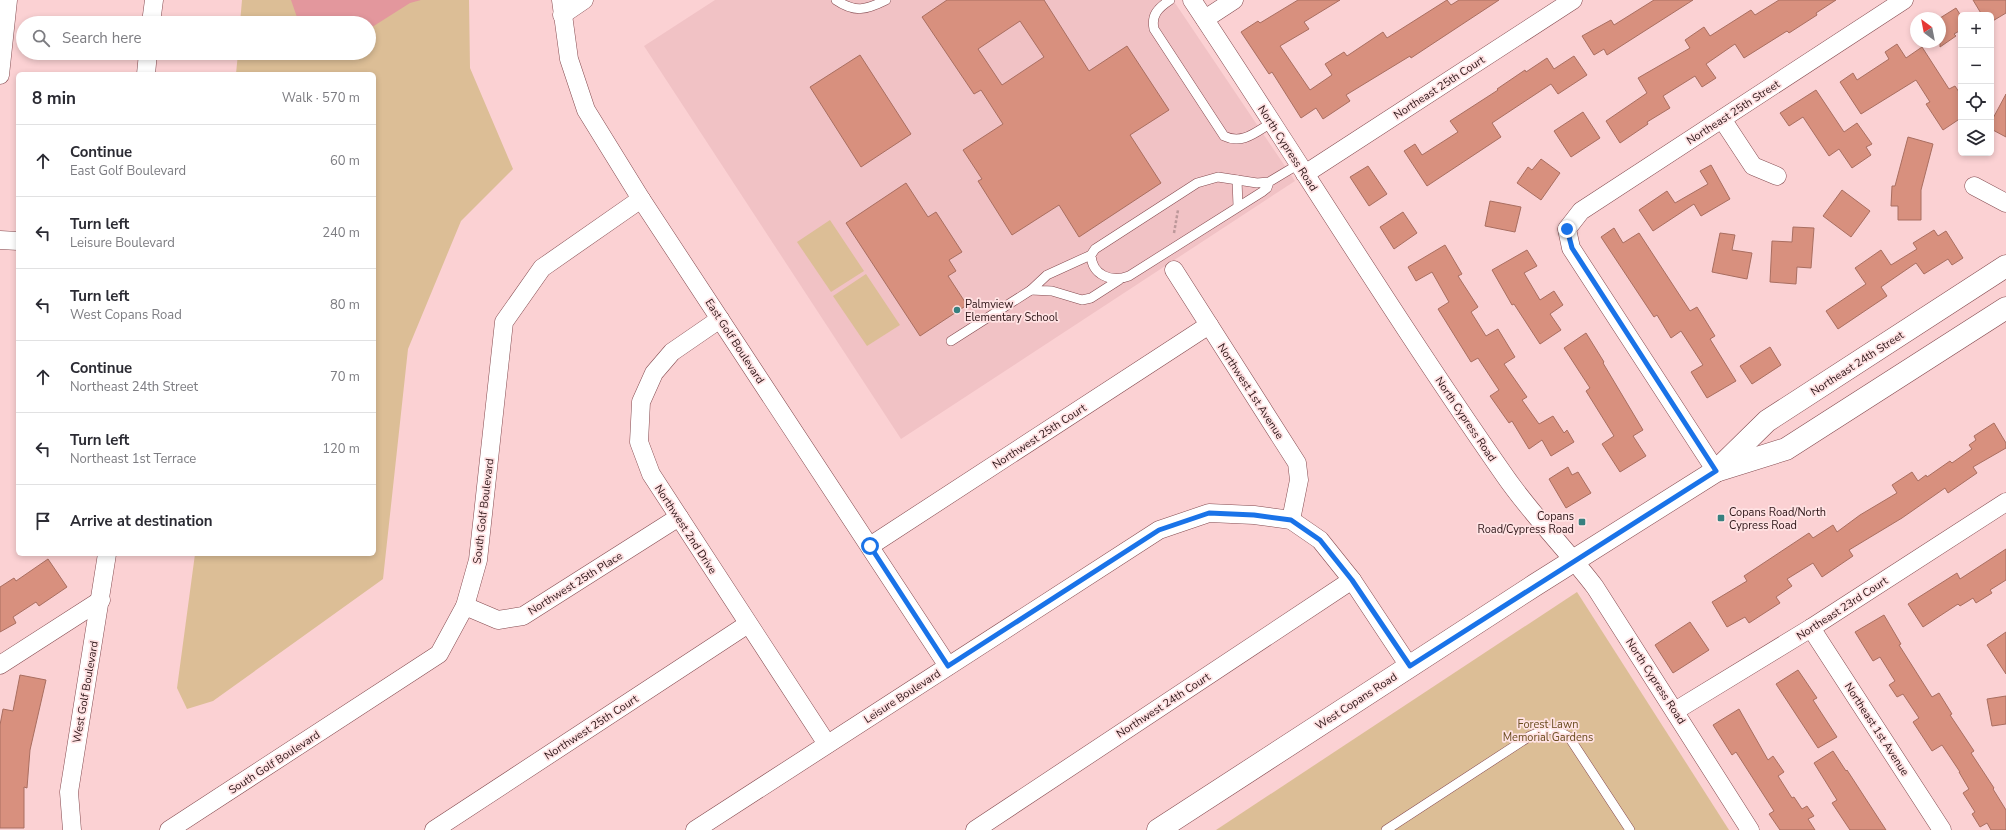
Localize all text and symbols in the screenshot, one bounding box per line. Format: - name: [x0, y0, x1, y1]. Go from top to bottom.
- north arrow: [1910, 12, 1946, 48]
- map controls: [1958, 12, 1994, 156]
- button: +: [1958, 12, 1994, 48]
- search box: [16, 16, 376, 60]
- icon: search: [30, 27, 52, 49]
- text: Search here: [62, 28, 142, 48]
- button: −: [1958, 48, 1994, 84]
- street label: Northeast 25th Court: [1391, 52, 1488, 122]
- street label: Northeast 25th Street: [1684, 77, 1783, 148]
- button: locate: [1958, 84, 1994, 120]
- text: 8 min: [32, 87, 76, 110]
- text: Walk · 570 m: [282, 89, 360, 107]
- street label: North Cypress Road: [1254, 103, 1321, 194]
- button: layers: [1958, 120, 1994, 156]
- text: Continue: [70, 142, 132, 162]
- icon: ahead: [32, 150, 54, 172]
- text: 60 m: [330, 152, 360, 170]
- text: East Golf Boulevard: [70, 162, 186, 180]
- text: Turn left: [70, 214, 129, 234]
- route end: [1558, 220, 1576, 238]
- icon: left: [32, 222, 54, 244]
- text: 240 m: [322, 224, 360, 242]
- text: Leisure Boulevard: [70, 234, 175, 252]
- text: Turn left: [70, 286, 129, 306]
- icon: left: [32, 294, 54, 316]
- text: 80 m: [330, 296, 360, 314]
- street label: East Golf Boulevard: [702, 296, 768, 387]
- place label: Palmview Elementary School: [965, 297, 1059, 325]
- marker: Palmview Elementary School: [952, 305, 962, 315]
- text: West Copans Road: [70, 306, 182, 324]
- street label: Northeast 24th Street: [1808, 328, 1907, 399]
- street label: Northwest 1st Avenue: [1214, 340, 1287, 442]
- text: Continue: [70, 358, 132, 378]
- icon: ahead: [32, 366, 54, 388]
- text: 70 m: [330, 368, 360, 386]
- street label: North Cypress Road: [1432, 374, 1500, 465]
- text: Northeast 24th Street: [70, 378, 198, 396]
- street label: Northwest 25th Court: [989, 400, 1089, 472]
- text: Turn left: [70, 430, 129, 450]
- icon: left: [32, 438, 54, 460]
- text: 120 m: [322, 440, 360, 458]
- text: Northeast 1st Terrace: [70, 450, 196, 468]
- street label: South Golf Boulevard: [470, 457, 497, 565]
- street label: Northwest 2nd Drive: [651, 482, 720, 577]
- place label: Copans Road/North Cypress Road: [1729, 505, 1826, 533]
- place label: Copans Road/Cypress Road: [1477, 509, 1574, 537]
- icon: arrive: [32, 510, 54, 532]
- text: Arrive at destination: [70, 511, 213, 531]
- marker: Copans Road/North Cypress Road: [1716, 513, 1726, 523]
- marker: Copans Road/Cypress Road: [1577, 517, 1587, 527]
- route start: [861, 537, 879, 555]
- street label: Northwest 25th Place: [525, 548, 625, 619]
- street label: Northeast 23rd Court: [1794, 573, 1891, 644]
- street label: North Cypress Road: [1622, 636, 1689, 727]
- street label: West Golf Boulevard: [69, 640, 102, 744]
- street label: Leisure Boulevard: [861, 666, 944, 727]
- street label: Northwest 24th Court: [1113, 669, 1213, 741]
- street label: West Copans Road: [1313, 669, 1400, 733]
- street label: Northeast 1st Avenue: [1841, 680, 1912, 779]
- street label: Northwest 25th Court: [541, 691, 641, 763]
- park label: Forest Lawn Memorial Gardens: [1503, 717, 1593, 745]
- street label: South Golf Boulevard: [226, 727, 323, 798]

